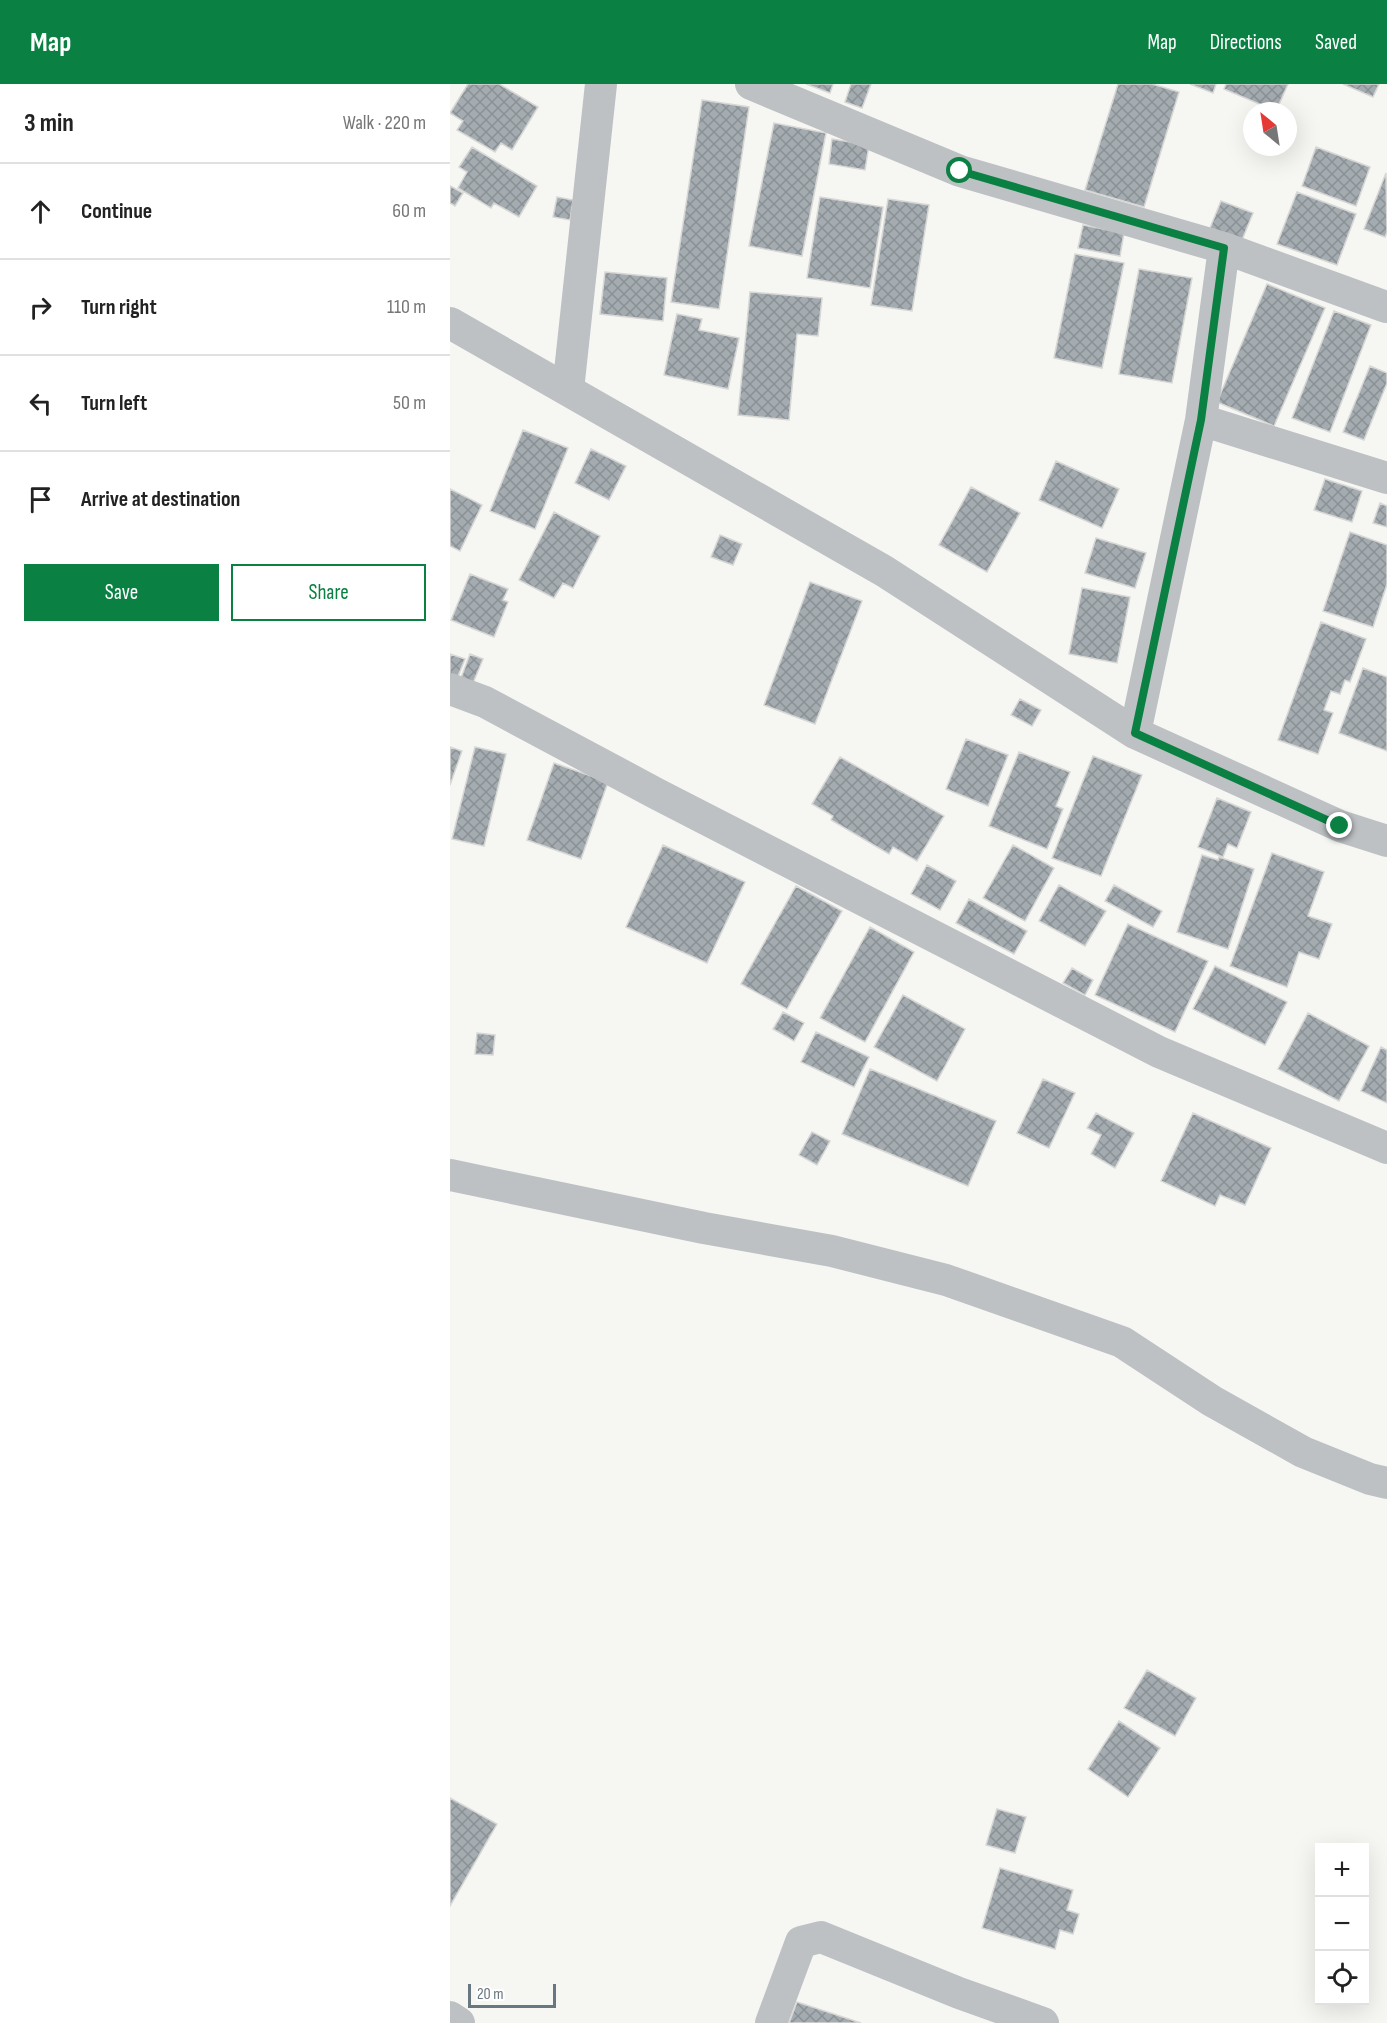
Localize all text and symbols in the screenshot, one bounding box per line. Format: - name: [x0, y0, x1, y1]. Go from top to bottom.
- text: Map: [30, 26, 71, 59]
- text: Map: [1147, 30, 1177, 55]
- text: Directions: [1210, 30, 1282, 55]
- text: Saved: [1315, 30, 1357, 55]
- north arrow: [1243, 102, 1297, 156]
- text: 3 min: [24, 108, 74, 139]
- text: Walk · 220 m: [343, 111, 426, 135]
- route start: [946, 157, 972, 183]
- icon: ahead: [24, 195, 57, 228]
- text: Continue: [81, 198, 152, 225]
- text: 60 m: [392, 199, 426, 223]
- icon: right: [24, 291, 57, 324]
- text: Turn right: [81, 294, 157, 321]
- text: 110 m: [387, 295, 426, 319]
- icon: left: [24, 387, 57, 420]
- text: Turn left: [81, 390, 147, 417]
- text: 50 m: [393, 391, 426, 415]
- icon: arrive: [24, 483, 57, 516]
- text: Arrive at destination: [81, 486, 240, 513]
- button: Save: [24, 564, 219, 621]
- button: Share: [231, 564, 426, 621]
- route end: [1326, 812, 1352, 838]
- map controls: [1315, 1843, 1369, 2005]
- button: +: [1315, 1843, 1369, 1897]
- button: −: [1315, 1897, 1369, 1951]
- button: locate: [1315, 1951, 1369, 2005]
- scale bar: [468, 1981, 556, 2008]
- text: 20 m: [477, 1985, 504, 2004]

